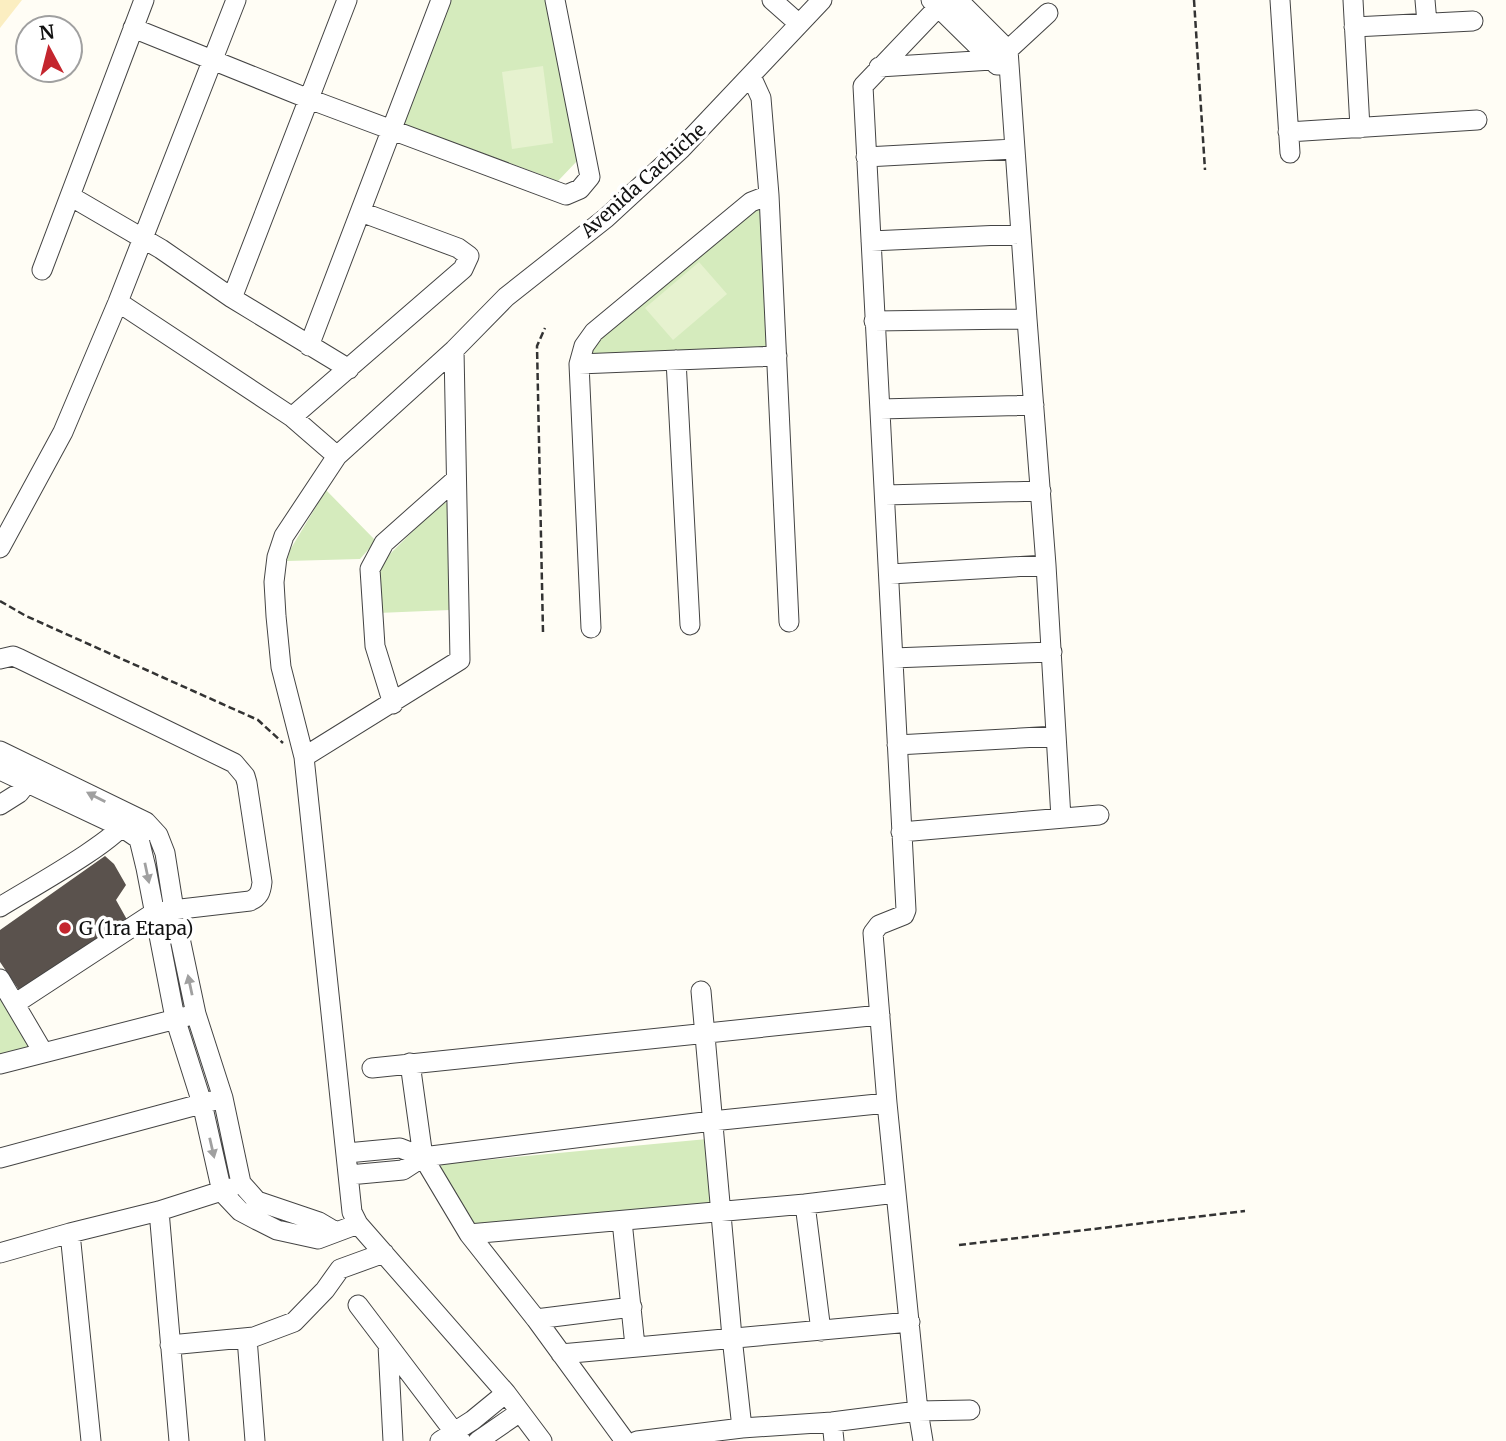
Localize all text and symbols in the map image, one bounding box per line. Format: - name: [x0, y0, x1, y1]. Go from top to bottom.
- north arrow: [14, 14, 84, 84]
- text: N: [38, 19, 56, 45]
- street label: Avenida Cachiche: [575, 117, 711, 243]
- one-way arrow: [86, 792, 106, 803]
- one-way arrow: [142, 862, 153, 884]
- place label: G (1ra Etapa): [79, 916, 193, 940]
- marker: G (1ra Etapa): [57, 920, 73, 936]
- one-way arrow: [184, 974, 195, 996]
- one-way arrow: [207, 1137, 218, 1159]

